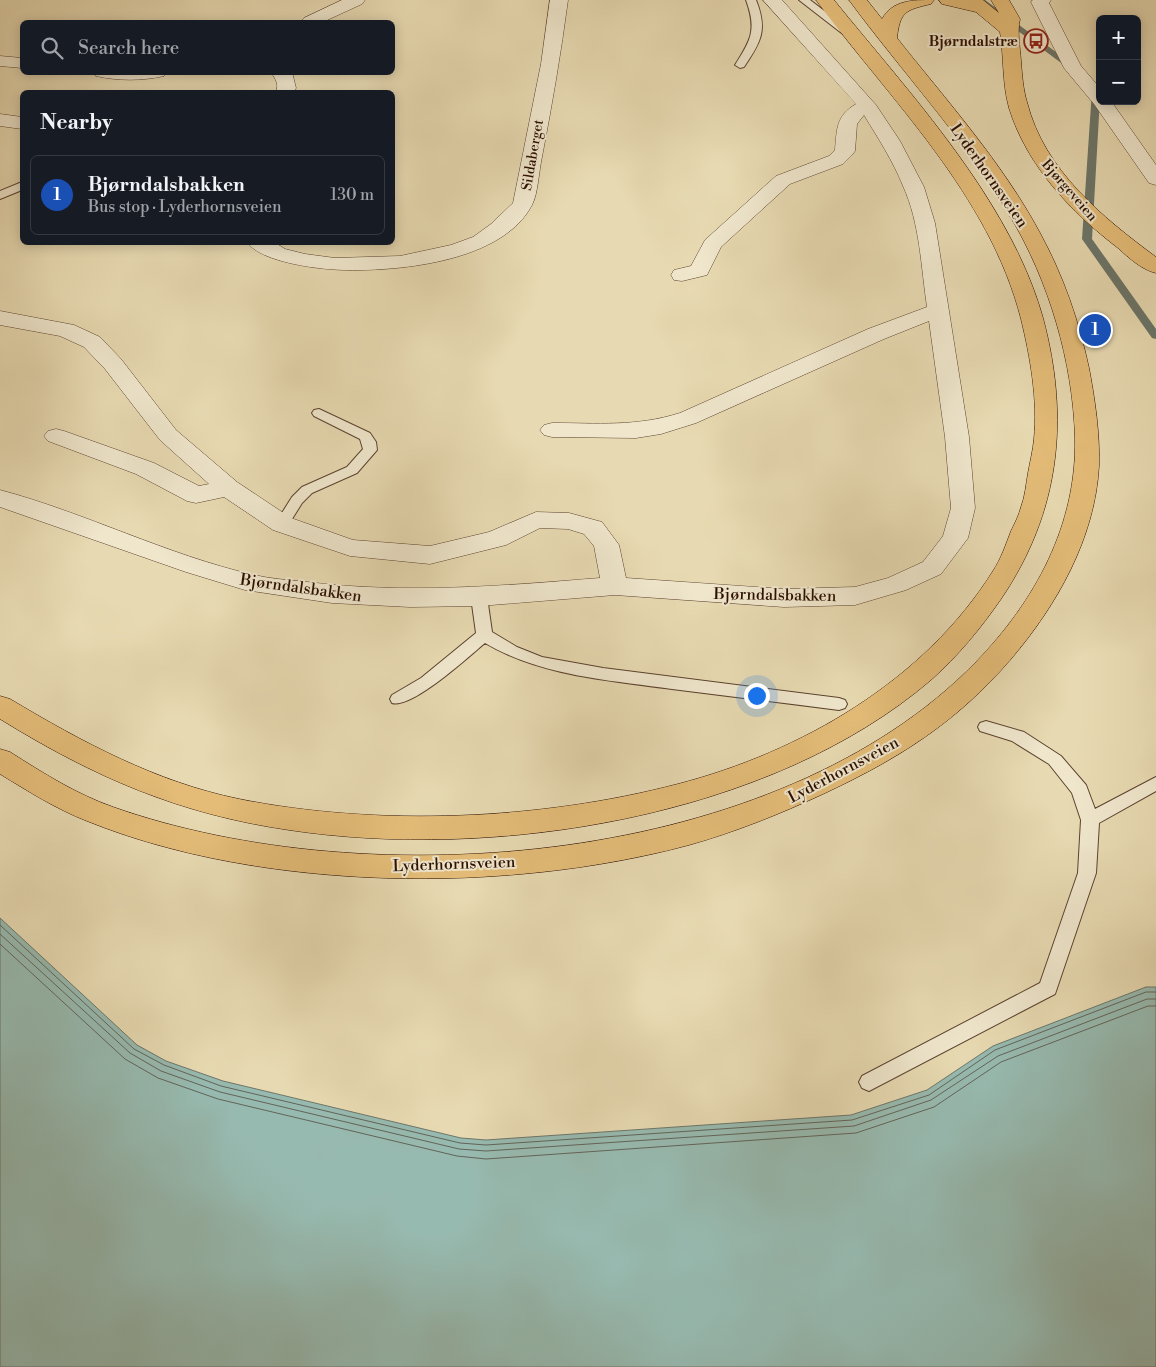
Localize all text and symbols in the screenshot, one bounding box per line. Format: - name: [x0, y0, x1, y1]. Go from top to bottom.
- map controls: [1096, 15, 1141, 105]
- button: +: [1096, 15, 1141, 60]
- search box: [20, 20, 395, 75]
- bus stop icon: Bjørndalstræ: [1023, 28, 1049, 54]
- place label: Bjørndalstræ: [929, 33, 1018, 51]
- icon: search: [38, 34, 66, 62]
- text: Search here: [78, 36, 179, 60]
- button: −: [1096, 60, 1141, 105]
- text: Nearby: [40, 110, 113, 136]
- street label: Sildaberget: [518, 118, 548, 192]
- street label: Lyderhornsveien: [946, 120, 1033, 232]
- street label: Bjørgeveien: [1037, 155, 1101, 226]
- text: Bjørndalsbakken: [88, 173, 245, 197]
- text: 1: [53, 185, 61, 205]
- text: 130 m: [330, 185, 374, 205]
- text: Bus stop · Lyderhornsveien: [88, 197, 282, 217]
- pin: 1: [1079, 311, 1111, 349]
- street label: Bjørndalsbakken: [238, 569, 363, 606]
- street label: Bjørndalsbakken: [713, 584, 837, 606]
- your location: [744, 683, 770, 709]
- street label: Lyderhornsveien: [785, 732, 903, 808]
- street label: Lyderhornsveien: [392, 852, 516, 876]

